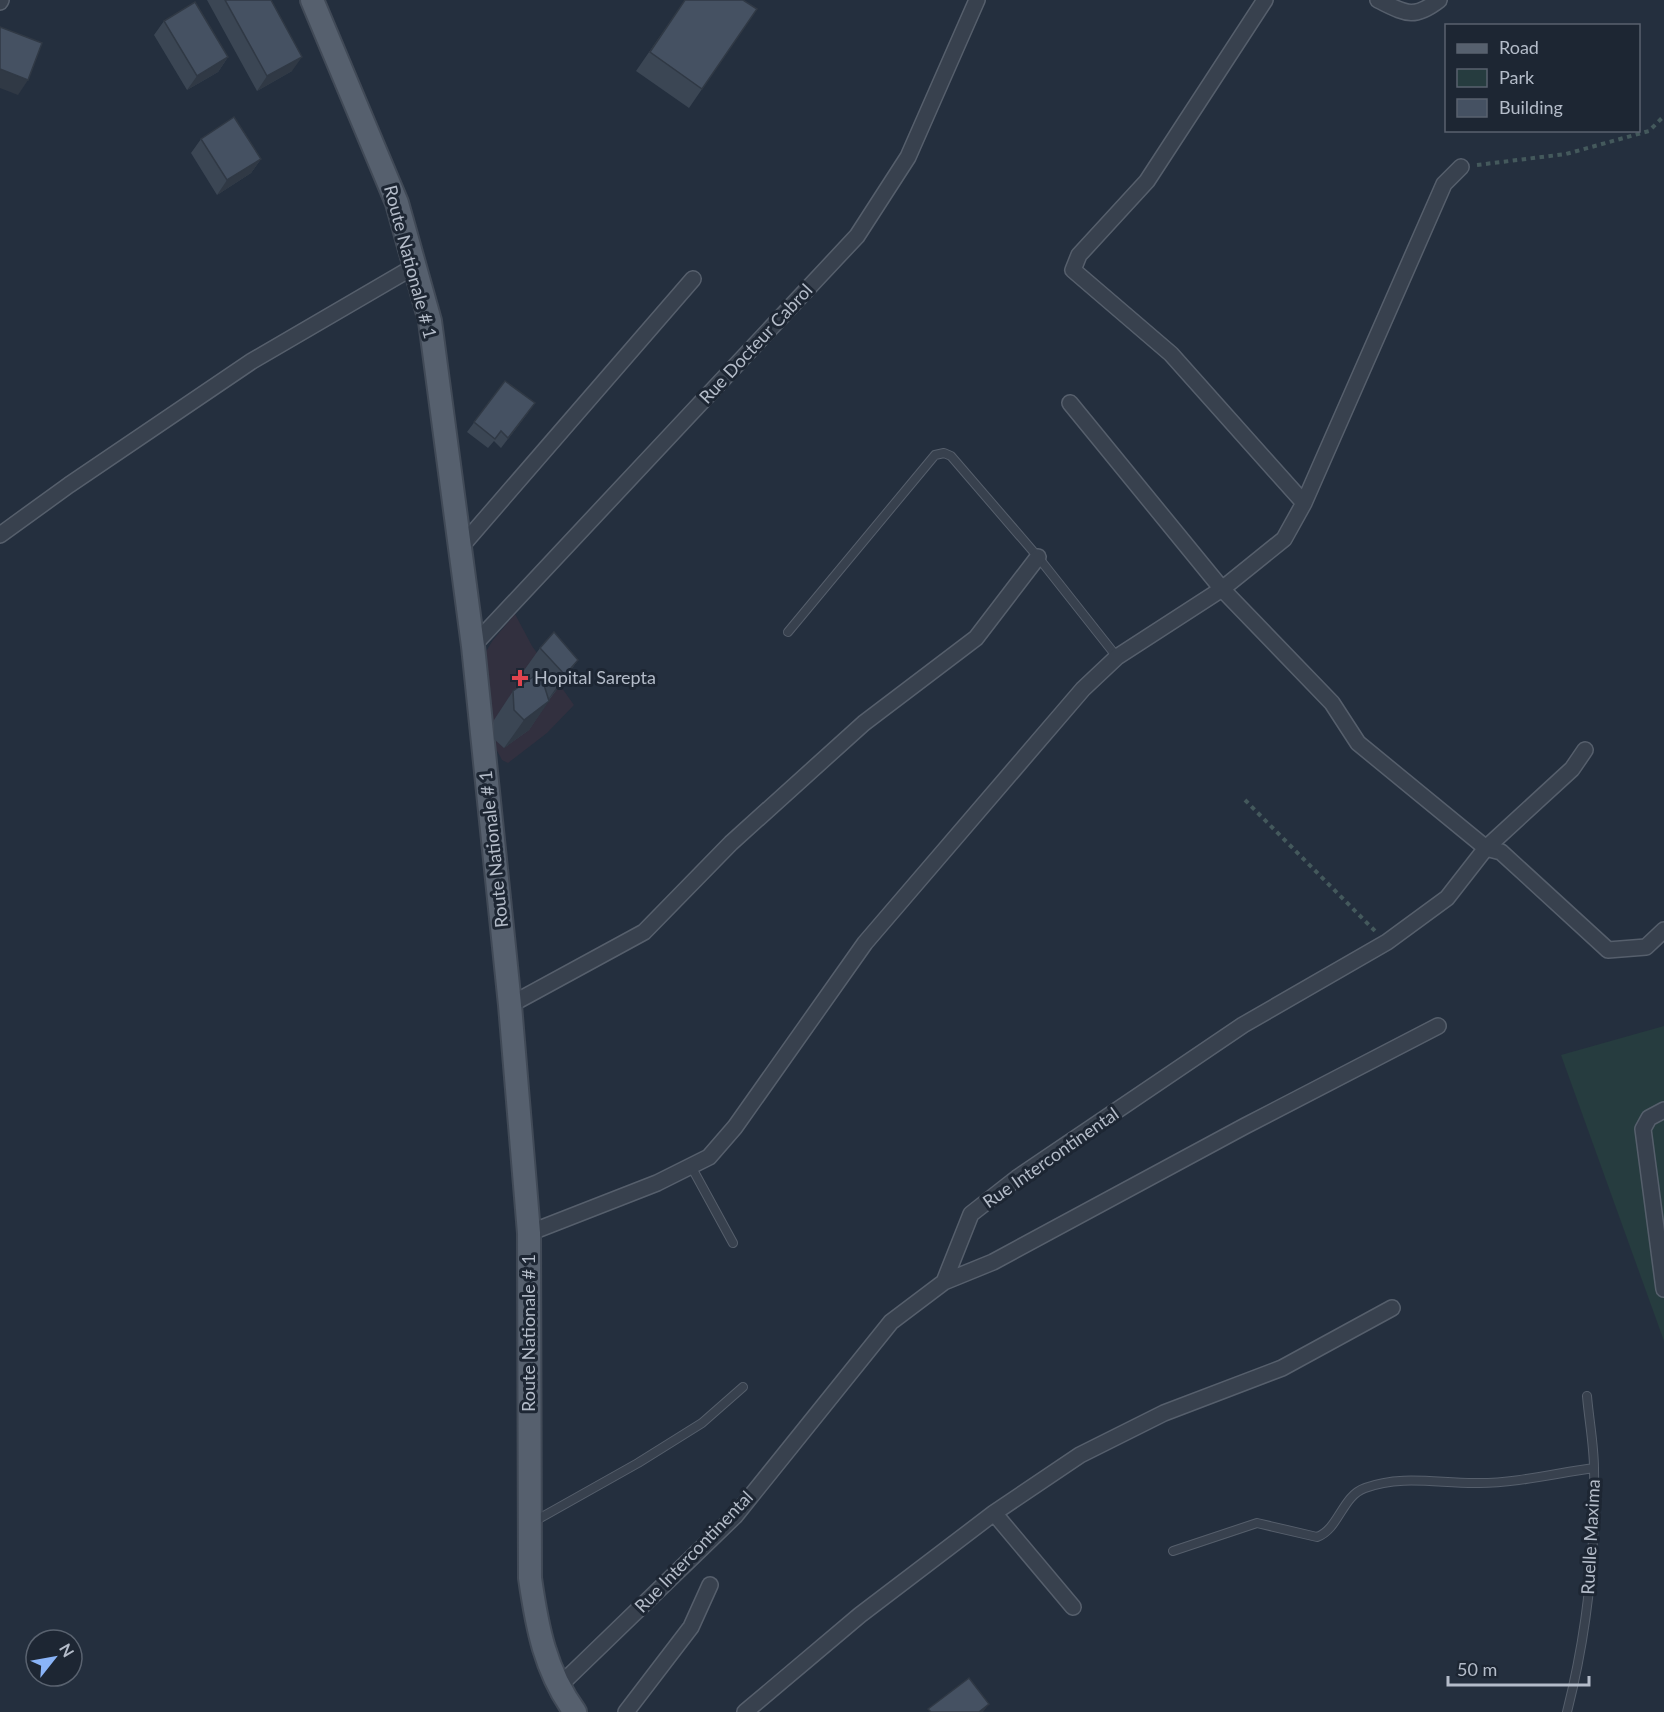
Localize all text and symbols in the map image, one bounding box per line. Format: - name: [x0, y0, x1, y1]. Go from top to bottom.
- legend: [1445, 24, 1640, 132]
- text: Road: [1499, 36, 1539, 58]
- text: Park: [1499, 66, 1535, 88]
- text: Building: [1499, 96, 1563, 118]
- street label: Route Nationale # 1: [380, 183, 442, 341]
- street label: Rue Docteur Cabrol: [694, 279, 816, 408]
- place label: Hopital Sarepta: [534, 666, 656, 688]
- marker: Hopital Sarepta: [511, 669, 529, 687]
- street label: Route Nationale # 1: [474, 769, 512, 929]
- street label: Rue Intercontinental: [978, 1102, 1123, 1212]
- street label: Route Nationale # 1: [517, 1254, 539, 1412]
- street label: Ruelle Maxima: [1576, 1479, 1604, 1595]
- street label: Rue Intercontinental: [630, 1486, 757, 1617]
- north arrow: [24, 1628, 84, 1688]
- text: N: [56, 1640, 79, 1660]
- scale bar: [1448, 1649, 1589, 1687]
- text: 50 m: [1457, 1658, 1497, 1680]

